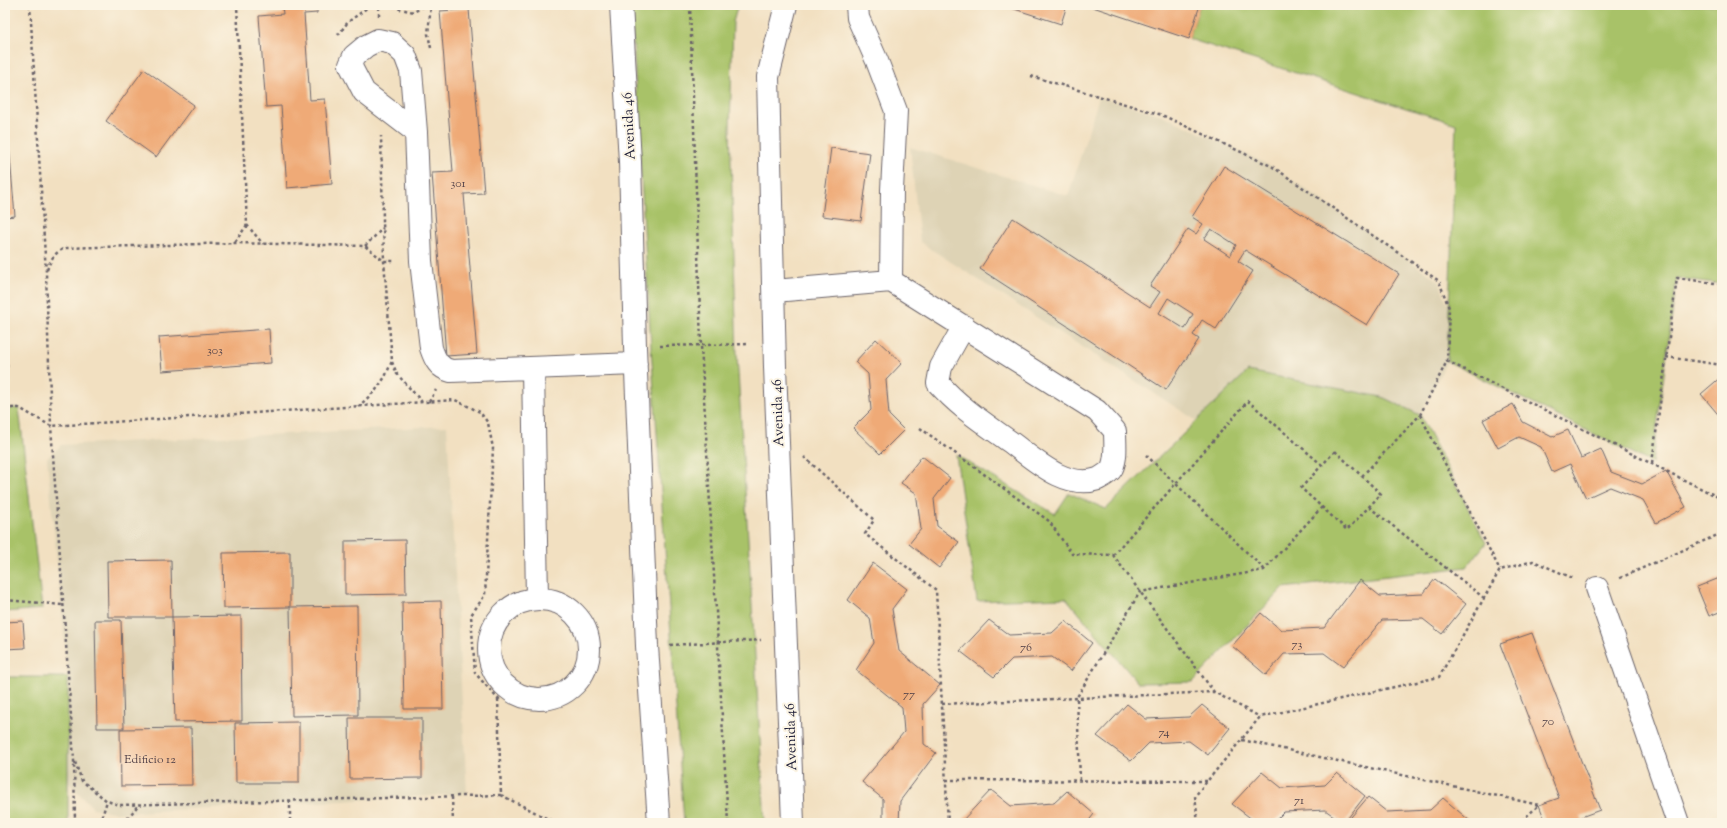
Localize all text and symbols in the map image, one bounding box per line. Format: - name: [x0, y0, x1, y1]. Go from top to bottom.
- street label: Avenida 46: [618, 92, 642, 160]
- house number: 301: [450, 175, 466, 193]
- house number: 303: [207, 342, 223, 360]
- street label: Avenida 46: [768, 379, 790, 447]
- house number: 73: [1292, 636, 1303, 654]
- house number: 76: [1020, 639, 1032, 657]
- house number: 77: [903, 686, 915, 704]
- street label: Avenida 46: [781, 703, 803, 771]
- house number: 70: [1542, 713, 1554, 731]
- house number: 74: [1158, 724, 1170, 742]
- house number: Edificio 12: [124, 751, 176, 769]
- house number: 71: [1294, 792, 1304, 810]

